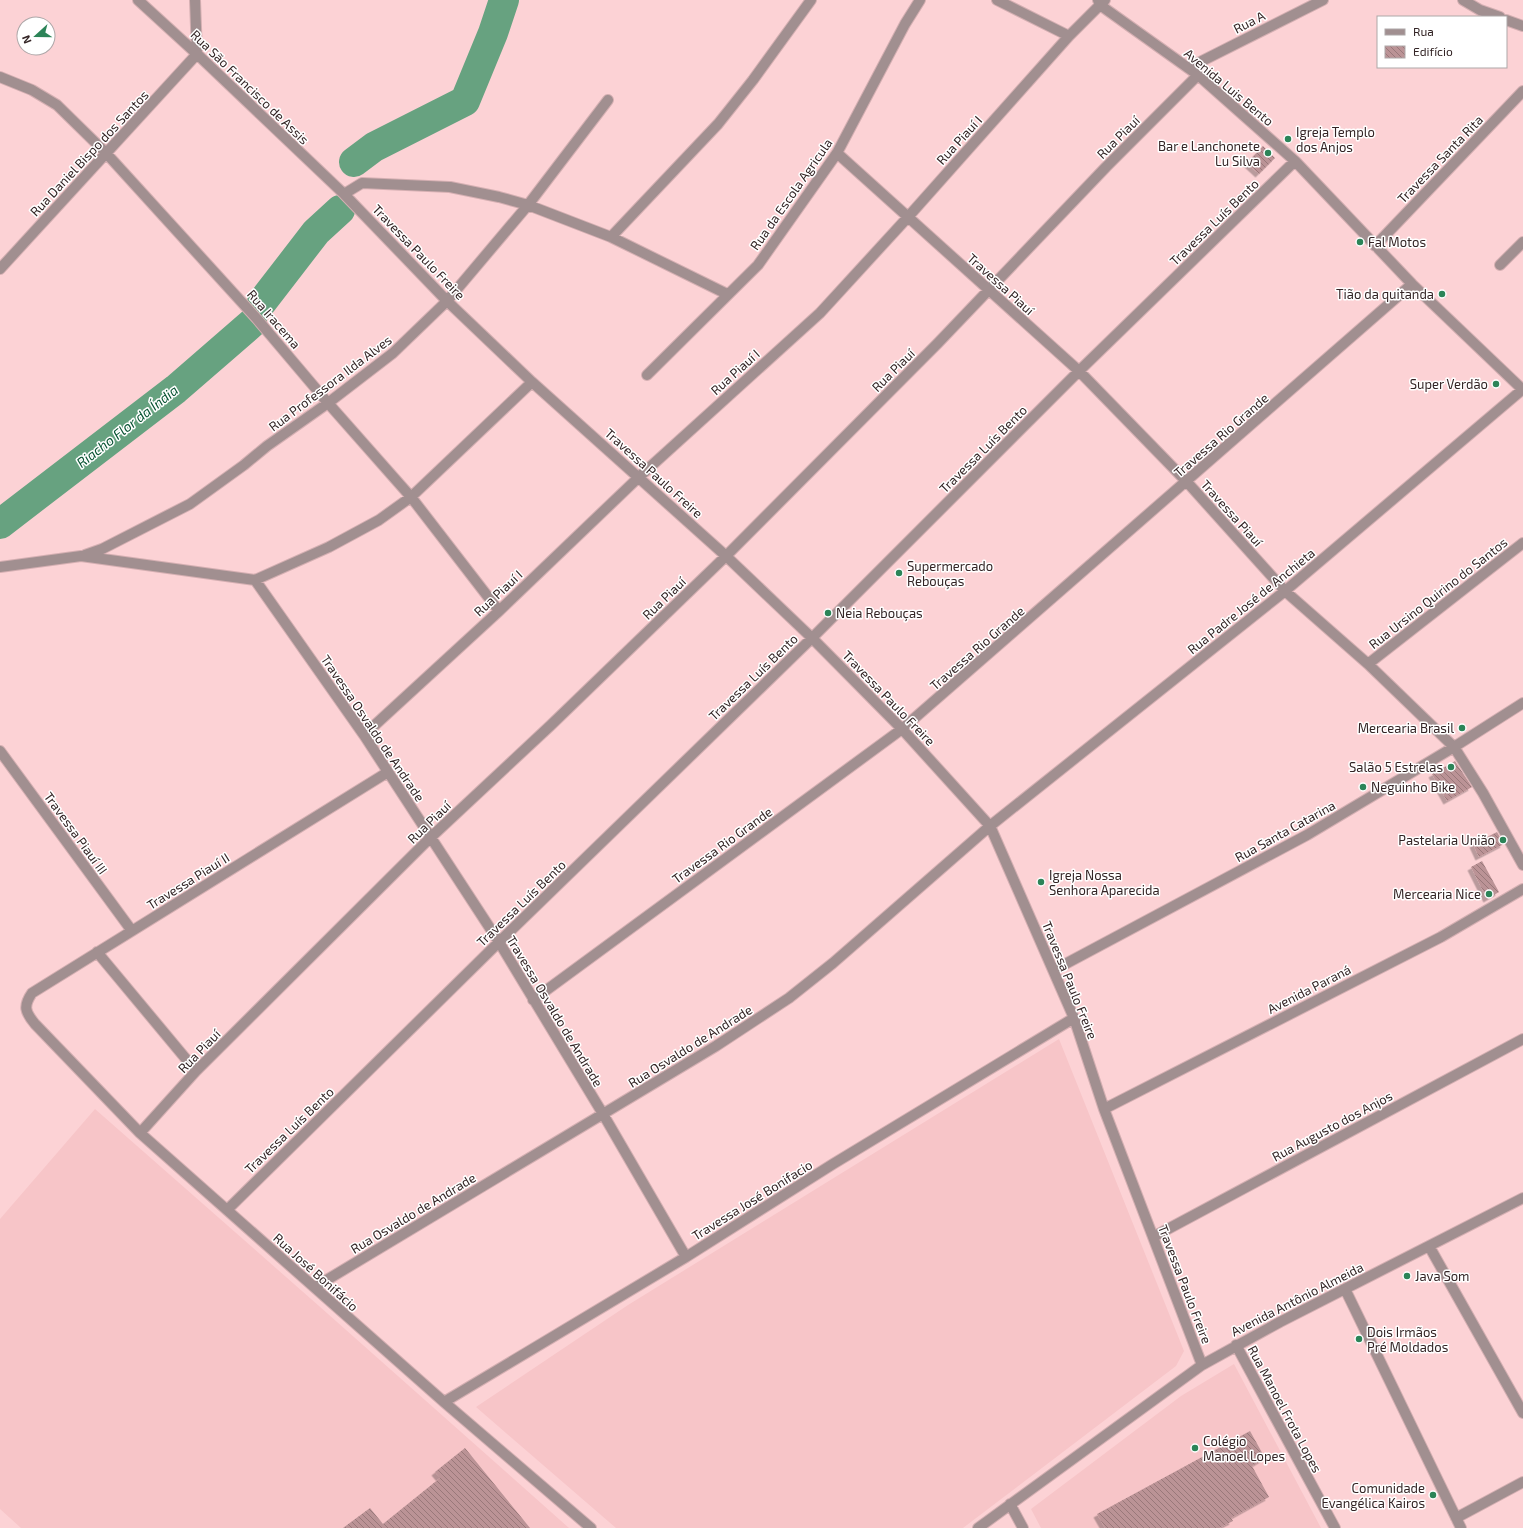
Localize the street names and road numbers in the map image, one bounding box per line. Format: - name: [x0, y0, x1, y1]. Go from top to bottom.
- street label: Rua A: [1231, 7, 1267, 37]
- street label: Rua São Francisco de Assis: [188, 26, 312, 148]
- street label: Avenida Luis Bento: [1181, 45, 1277, 129]
- street label: Rua Daniel Bispo dos Santos: [26, 87, 152, 219]
- street label: Rua Piauí I: [933, 112, 985, 168]
- street label: Rua Piauí: [1093, 112, 1143, 162]
- street label: Travessa Santa Rita: [1394, 112, 1486, 206]
- street label: Rua da Escola Agricula: [746, 135, 836, 253]
- street label: Travessa Luís Bento: [1166, 175, 1262, 269]
- street label: Travessa Paulo Freire: [369, 201, 469, 303]
- street label: Travessa Piauí: [964, 250, 1038, 319]
- street label: Rua Iracema: [244, 286, 304, 352]
- street label: Rua Professora Ilda Alves: [265, 332, 395, 434]
- street label: Rua Piauí: [868, 345, 918, 395]
- street label: Rua Piauí I: [707, 346, 763, 398]
- street label: Travessa Rio Grande: [1171, 390, 1271, 480]
- street label: Travessa Luís Bento: [936, 402, 1030, 496]
- street label: Travessa Paulo Freire: [602, 425, 706, 521]
- street label: Travessa Piauí: [1198, 476, 1267, 550]
- street label: Rua Ursino Quirino do Santos: [1366, 534, 1510, 652]
- street label: Rua Padre José de Anchieta: [1184, 545, 1318, 657]
- street label: Rua Piauí I: [470, 567, 526, 619]
- street label: Rua Piauí: [639, 573, 690, 623]
- street label: Travessa Rio Grande: [927, 603, 1027, 693]
- street label: Travessa Luís Bento: [705, 630, 801, 724]
- street label: Travessa Paulo Freire: [839, 647, 939, 749]
- street label: Travessa Osvaldo de Andrade: [318, 652, 428, 804]
- street label: Travessa Piauí III: [41, 789, 111, 877]
- street label: Rua Piauí: [404, 797, 455, 847]
- street label: Rua Santa Catarina: [1232, 797, 1338, 865]
- street label: Travessa Rio Grande: [669, 803, 775, 887]
- street label: Travessa Piauí II: [144, 849, 232, 913]
- street label: Travessa Luís Bento: [473, 856, 569, 950]
- street label: Travessa Paulo Freire: [1039, 919, 1101, 1041]
- street label: Travessa Osvaldo de Andrade: [503, 933, 607, 1089]
- street label: Avenida Paraná: [1265, 961, 1353, 1017]
- street label: Rua Osvaldo de Andrade: [625, 1001, 755, 1091]
- street label: Rua Piauí: [174, 1025, 224, 1076]
- street label: Travessa Luís Bento: [241, 1083, 337, 1177]
- street label: Rua Augusto dos Anjos: [1269, 1087, 1395, 1165]
- street label: Travessa José Bonifacio: [689, 1156, 815, 1244]
- street label: Rua Osvaldo de Andrade: [348, 1169, 478, 1257]
- street label: Travessa Paulo Freire: [1155, 1222, 1215, 1346]
- street label: Rua José Bonifácio: [270, 1230, 362, 1314]
- street label: Avenida Antônio Almeida: [1228, 1259, 1366, 1339]
- street label: Rua Manoel Frota Lopes: [1245, 1343, 1325, 1475]

